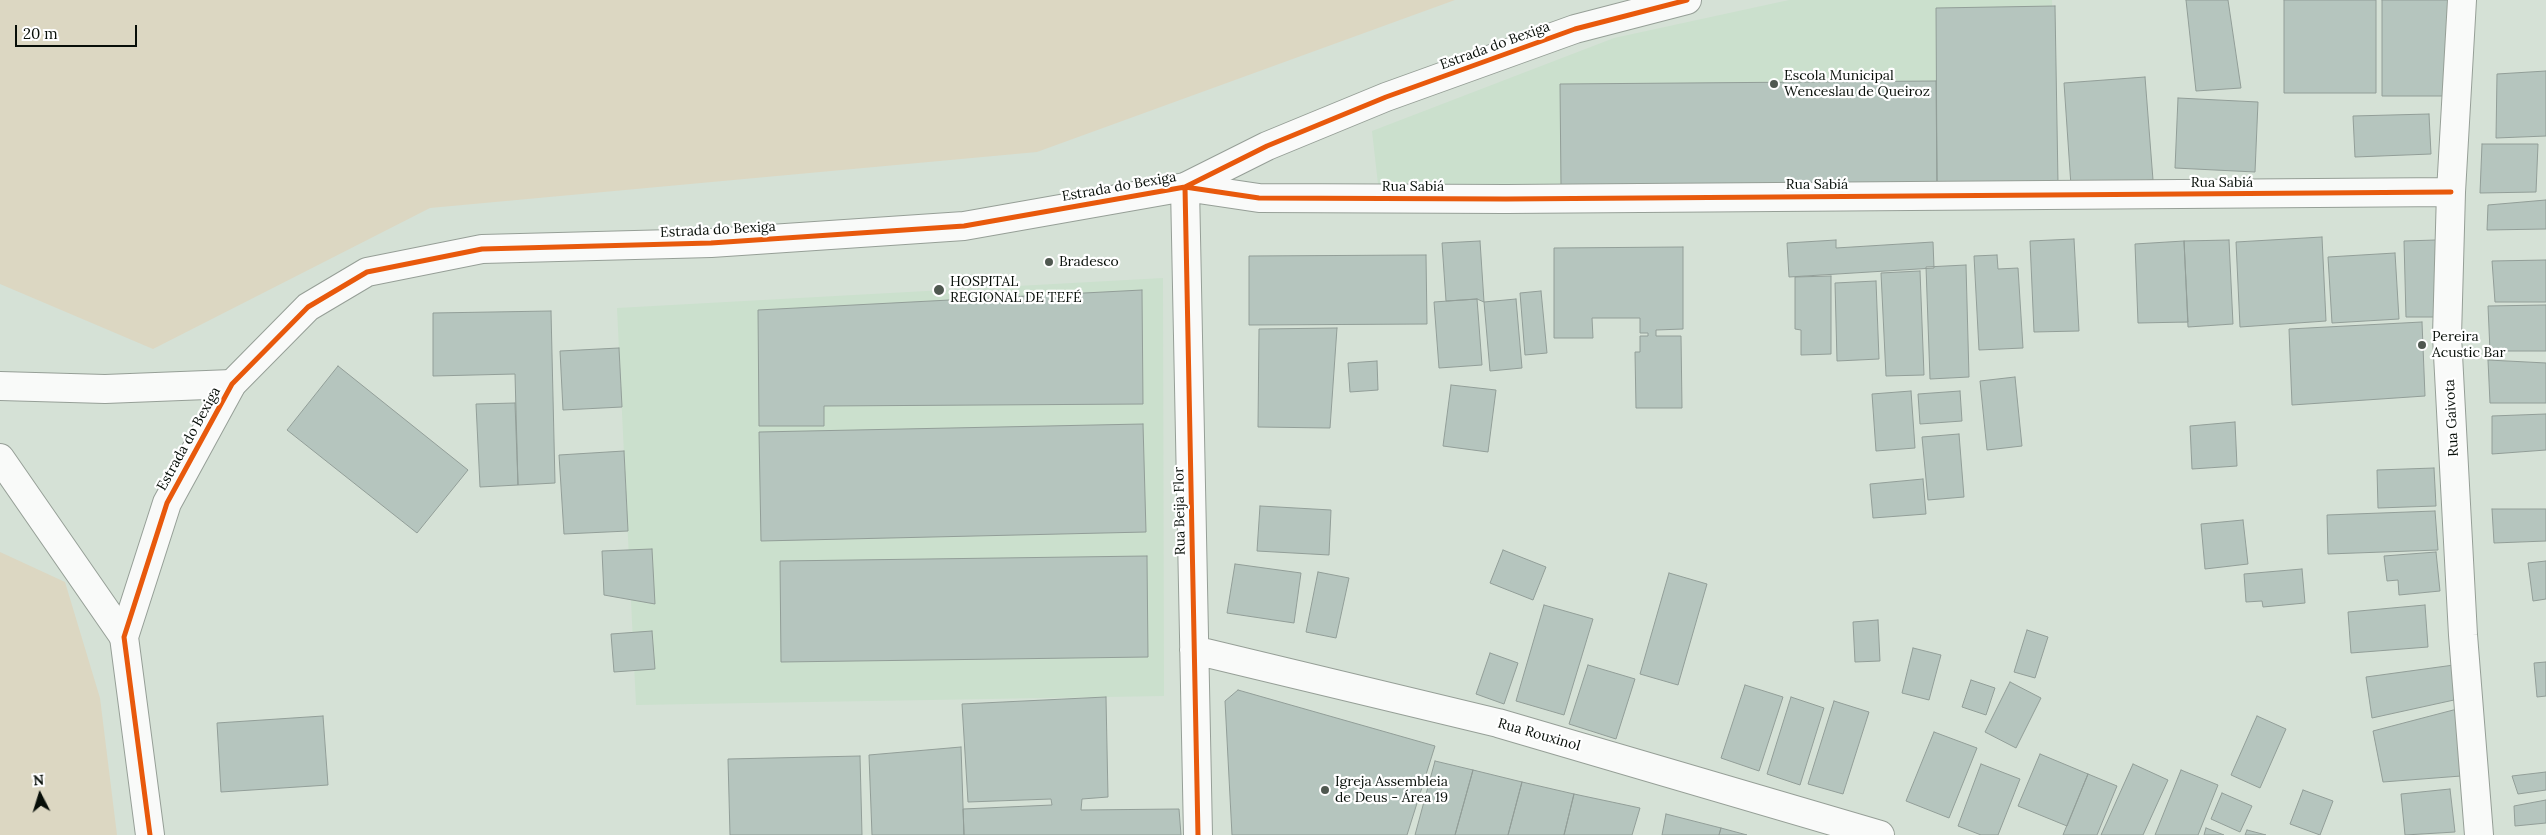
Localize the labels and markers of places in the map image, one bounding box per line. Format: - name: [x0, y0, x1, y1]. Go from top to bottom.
- place label: Escola Municipal Wenceslau de Queiroz: [1784, 68, 1930, 100]
- marker: Escola Municipal Wenceslau de Queiroz: [1768, 78, 1780, 90]
- place label: Bradesco: [1059, 254, 1119, 270]
- marker: Bradesco: [1043, 256, 1055, 268]
- place label: HOSPITAL REGIONAL DE TEFÉ: [950, 274, 1082, 306]
- marker: HOSPITAL REGIONAL DE TEFÉ: [932, 283, 946, 297]
- place label: Pereira Acustic Bar: [2432, 329, 2506, 362]
- marker: Pereira Acustic Bar: [2416, 339, 2428, 351]
- place label: Igreja Assembleia de Deus - Área 19: [1335, 774, 1448, 806]
- marker: Igreja Assembleia de Deus - Área 19: [1319, 784, 1331, 796]

